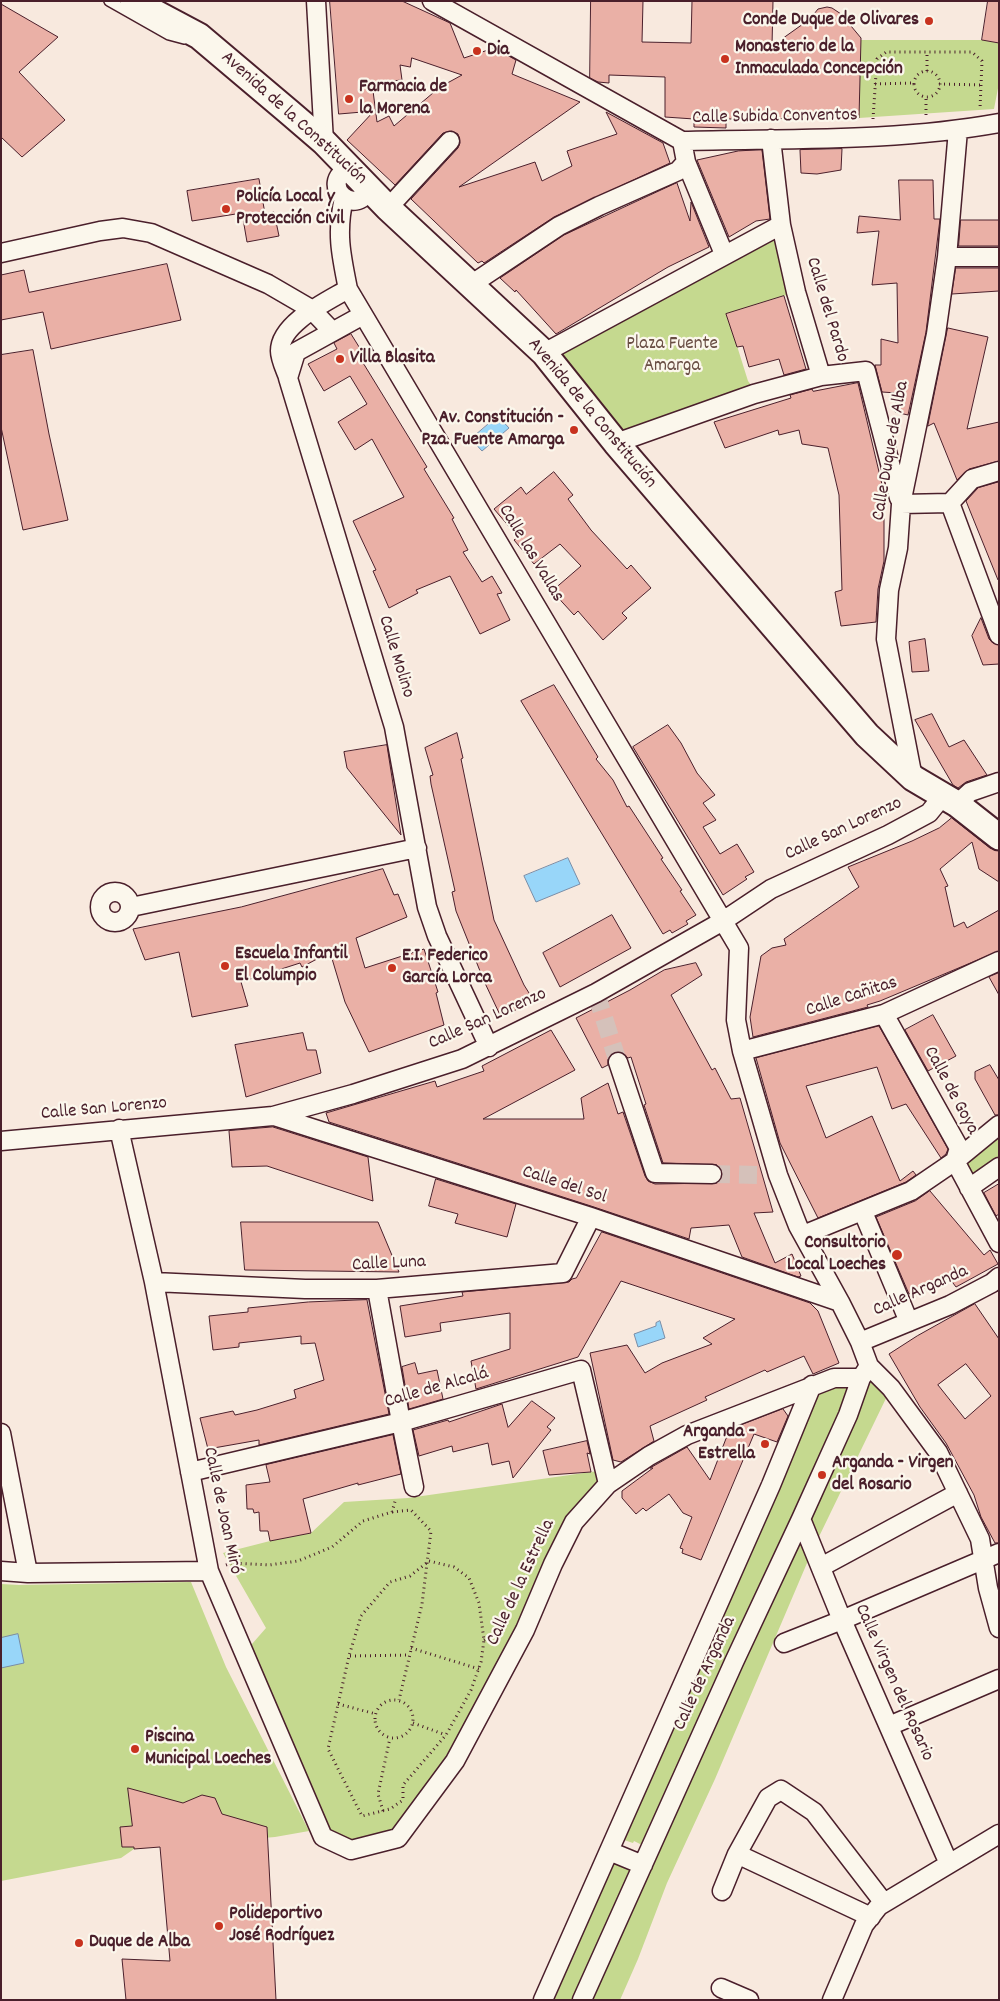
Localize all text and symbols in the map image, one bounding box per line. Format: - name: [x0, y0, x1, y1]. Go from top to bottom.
- place label: Conde Duque de Olivares: [743, 10, 919, 32]
- marker: Conde Duque de Olivares: [923, 15, 935, 27]
- place label: Monasterio de la Inmaculada Concepción: [735, 37, 903, 81]
- place label: Dia: [487, 40, 509, 62]
- marker: Dia: [471, 45, 483, 57]
- street label: Avenida de la Constitución: [215, 47, 371, 191]
- marker: Monasterio de la Inmaculada Concepción: [719, 53, 731, 65]
- place label: Farmacia de la Morena: [359, 77, 447, 121]
- marker: Farmacia de la Morena: [343, 93, 355, 105]
- street label: Calle Subida Conventos: [692, 105, 858, 131]
- place label: Policía Local y Protección Civil: [236, 187, 345, 231]
- marker: Policía Local y Protección Civil: [220, 203, 232, 215]
- street label: Calle del Pardo: [799, 255, 853, 365]
- street label: Avenida de la Constitución: [521, 334, 661, 494]
- park label: Plaza Fuente Amarga: [626, 334, 718, 378]
- place label: Villa Blasita: [350, 348, 435, 370]
- marker: Villa Blasita: [334, 353, 346, 365]
- street label: Calle Duque de Alba: [869, 380, 915, 522]
- place label: Av. Constitución - Pza. Fuente Amarga: [422, 408, 564, 452]
- marker: Av. Constitución - Pza. Fuente Amarga: [568, 424, 580, 436]
- street label: Calle las Vallas: [492, 501, 568, 607]
- street label: Calle Molino: [372, 613, 418, 701]
- street label: Calle San Lorenzo: [782, 793, 906, 867]
- place label: Escuela Infantil El Columpio: [235, 944, 348, 988]
- place label: E.I. Federico García Lorca: [402, 946, 492, 990]
- marker: Escuela Infantil El Columpio: [219, 960, 231, 972]
- marker: E.I. Federico García Lorca: [386, 962, 398, 974]
- street label: Calle Cañitas: [804, 973, 900, 1023]
- street label: Calle San Lorenzo: [426, 984, 550, 1056]
- street label: Calle de Goya: [917, 1043, 983, 1139]
- street label: Calle San Lorenzo: [40, 1093, 168, 1127]
- street label: Calle del Sol: [519, 1162, 609, 1210]
- place label: Consultorio Local Loeches: [787, 1233, 886, 1277]
- marker: Consultorio Local Loeches: [890, 1248, 904, 1262]
- street label: Calle Luna: [352, 1252, 426, 1278]
- street label: Calle Arganda: [870, 1261, 972, 1323]
- street label: Calle de Alcalá: [382, 1363, 492, 1415]
- place label: Arganda - Estrella: [683, 1422, 755, 1466]
- marker: Arganda - Estrella: [759, 1438, 771, 1450]
- street label: Calle de Joan Miró: [196, 1445, 246, 1577]
- place label: Arganda - Virgen del Rosario: [832, 1453, 954, 1497]
- marker: Arganda - Virgen del Rosario: [816, 1469, 828, 1481]
- street label: Calle de la Estrella: [483, 1516, 561, 1650]
- street label: Calle Virgen del Rosario: [848, 1601, 938, 1765]
- street label: Calle de Arganda: [670, 1613, 742, 1735]
- place label: Piscina Municipal Loeches: [145, 1727, 272, 1771]
- marker: Piscina Municipal Loeches: [129, 1743, 141, 1755]
- place label: Polideportivo José Rodríguez: [229, 1904, 334, 1948]
- marker: Polideportivo José Rodríguez: [213, 1920, 225, 1932]
- place label: Duque de Alba: [89, 1932, 190, 1954]
- marker: Duque de Alba: [73, 1937, 85, 1949]

